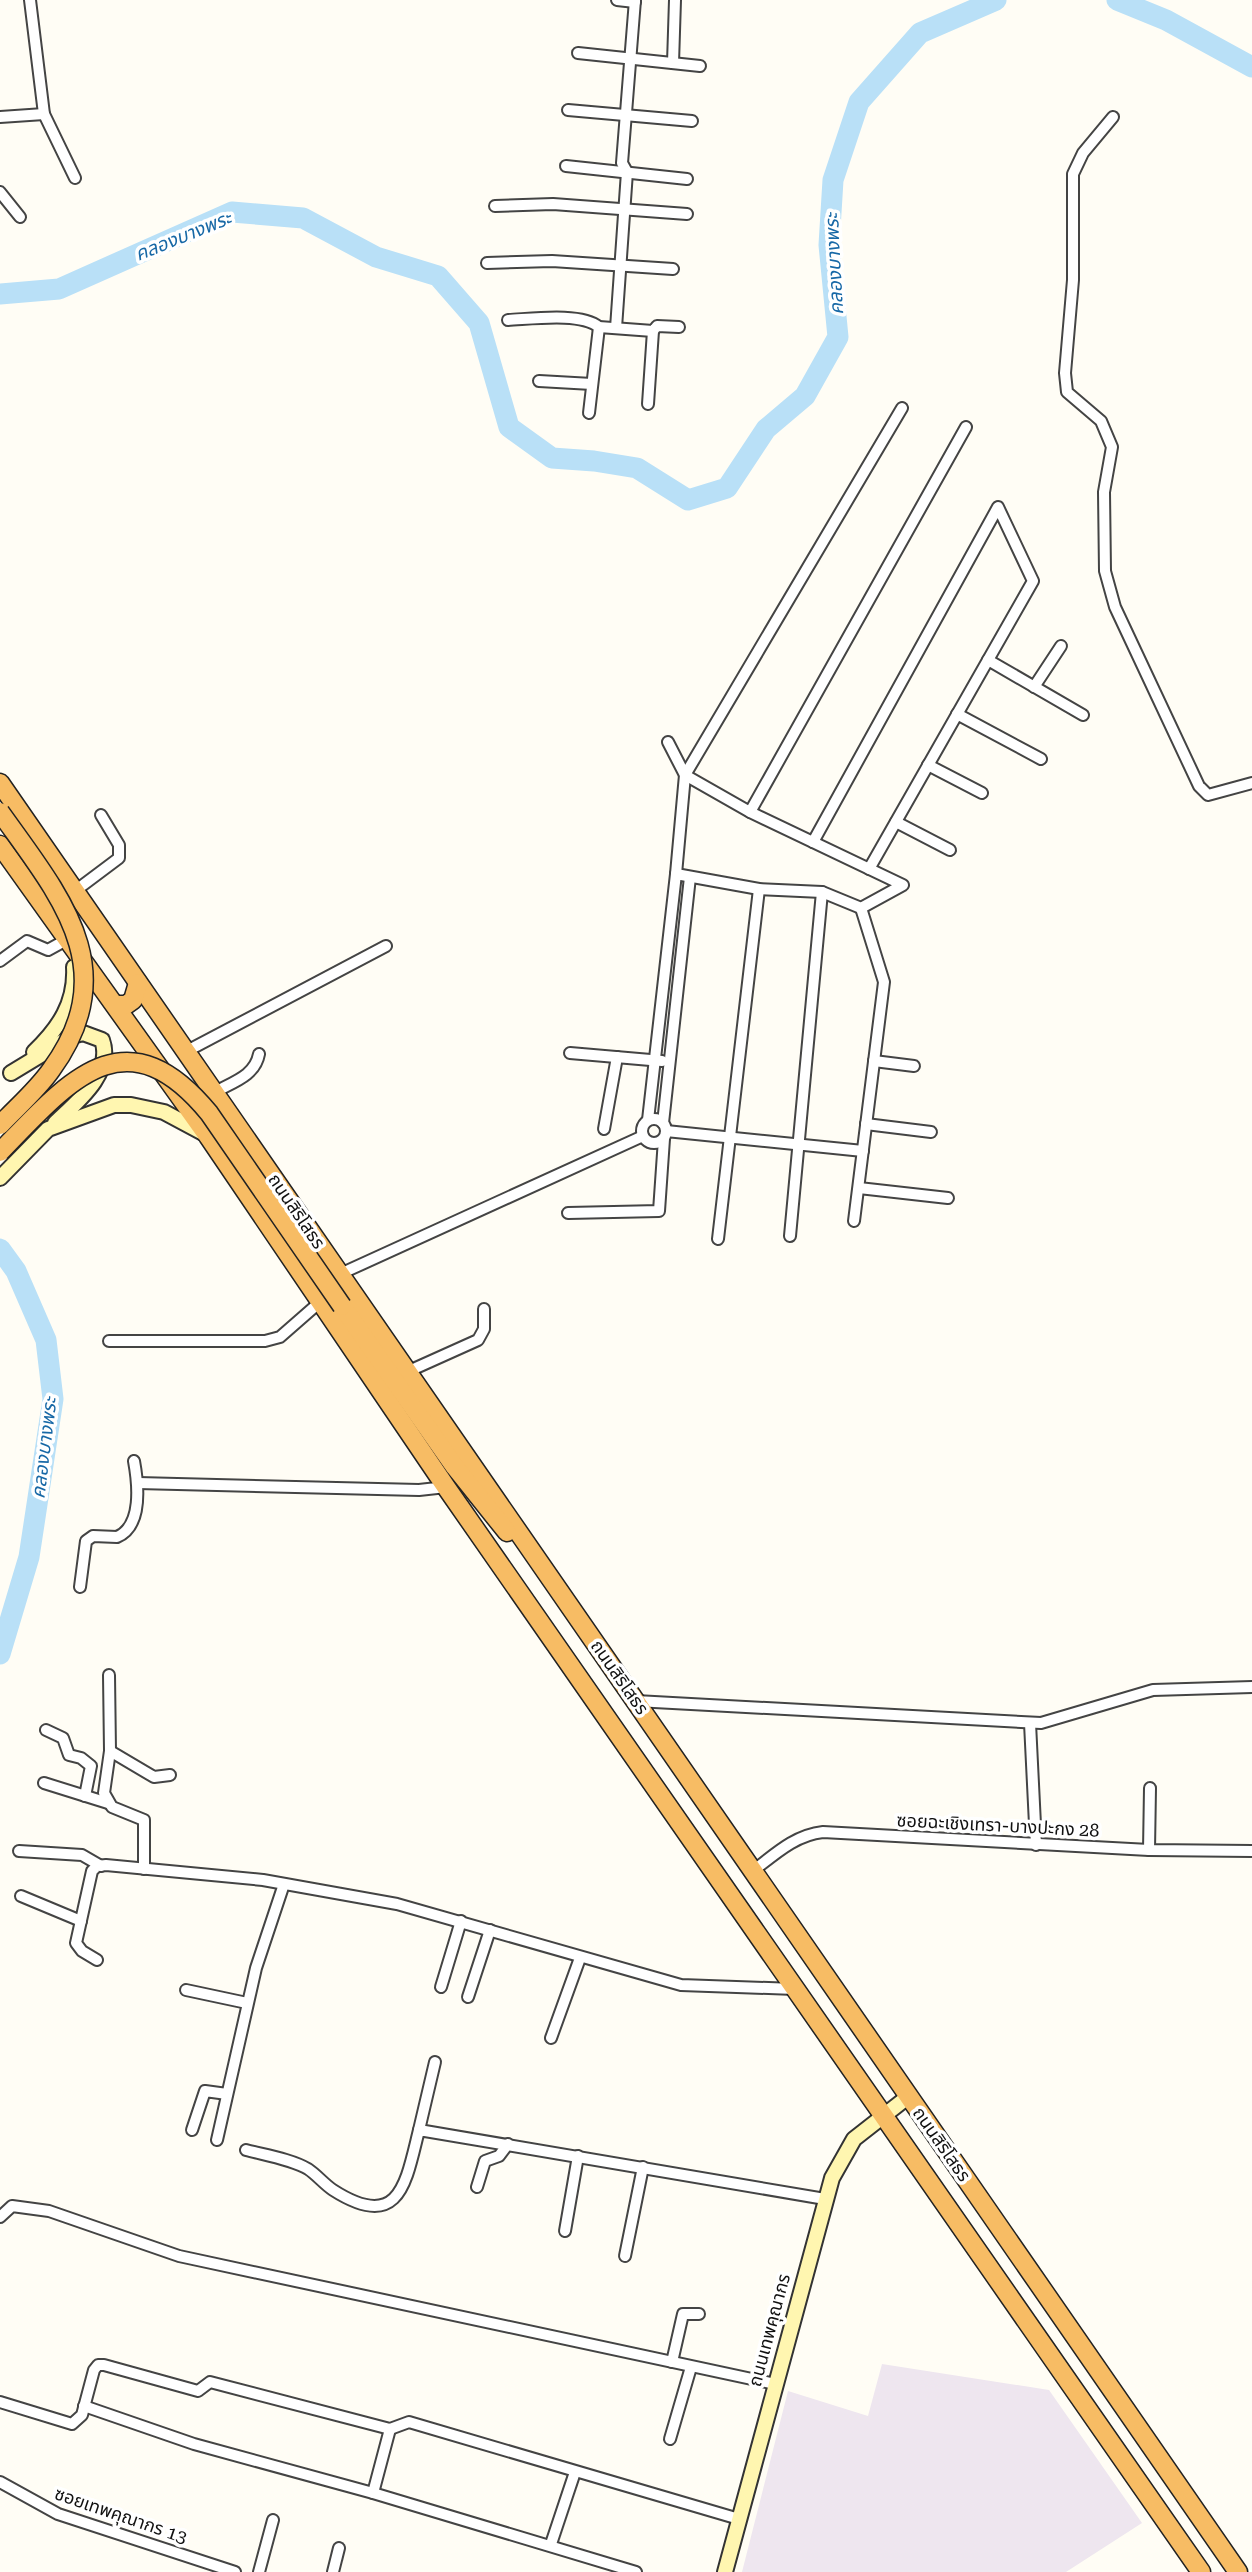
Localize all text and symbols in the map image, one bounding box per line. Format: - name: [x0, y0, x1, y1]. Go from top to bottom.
- water label: คลองบางพระ: [131, 206, 236, 266]
- water label: คลองบางพระ: [820, 211, 848, 315]
- street label: ถนนสิริโสธร: [264, 1169, 330, 1253]
- water label: คลองบางพระ: [26, 1394, 62, 1500]
- street label: ถนนสิริโสธร: [587, 1636, 653, 1719]
- street label: ซอยฉะเชิงเทรา-บางปะกง 28: [896, 1809, 1100, 1841]
- street label: ถนนสิริโสธร: [909, 2103, 975, 2186]
- street label: ถนนเทพคุณากร: [744, 2271, 795, 2389]
- street label: ซอยเทพคุณากร 13: [52, 2482, 190, 2548]

